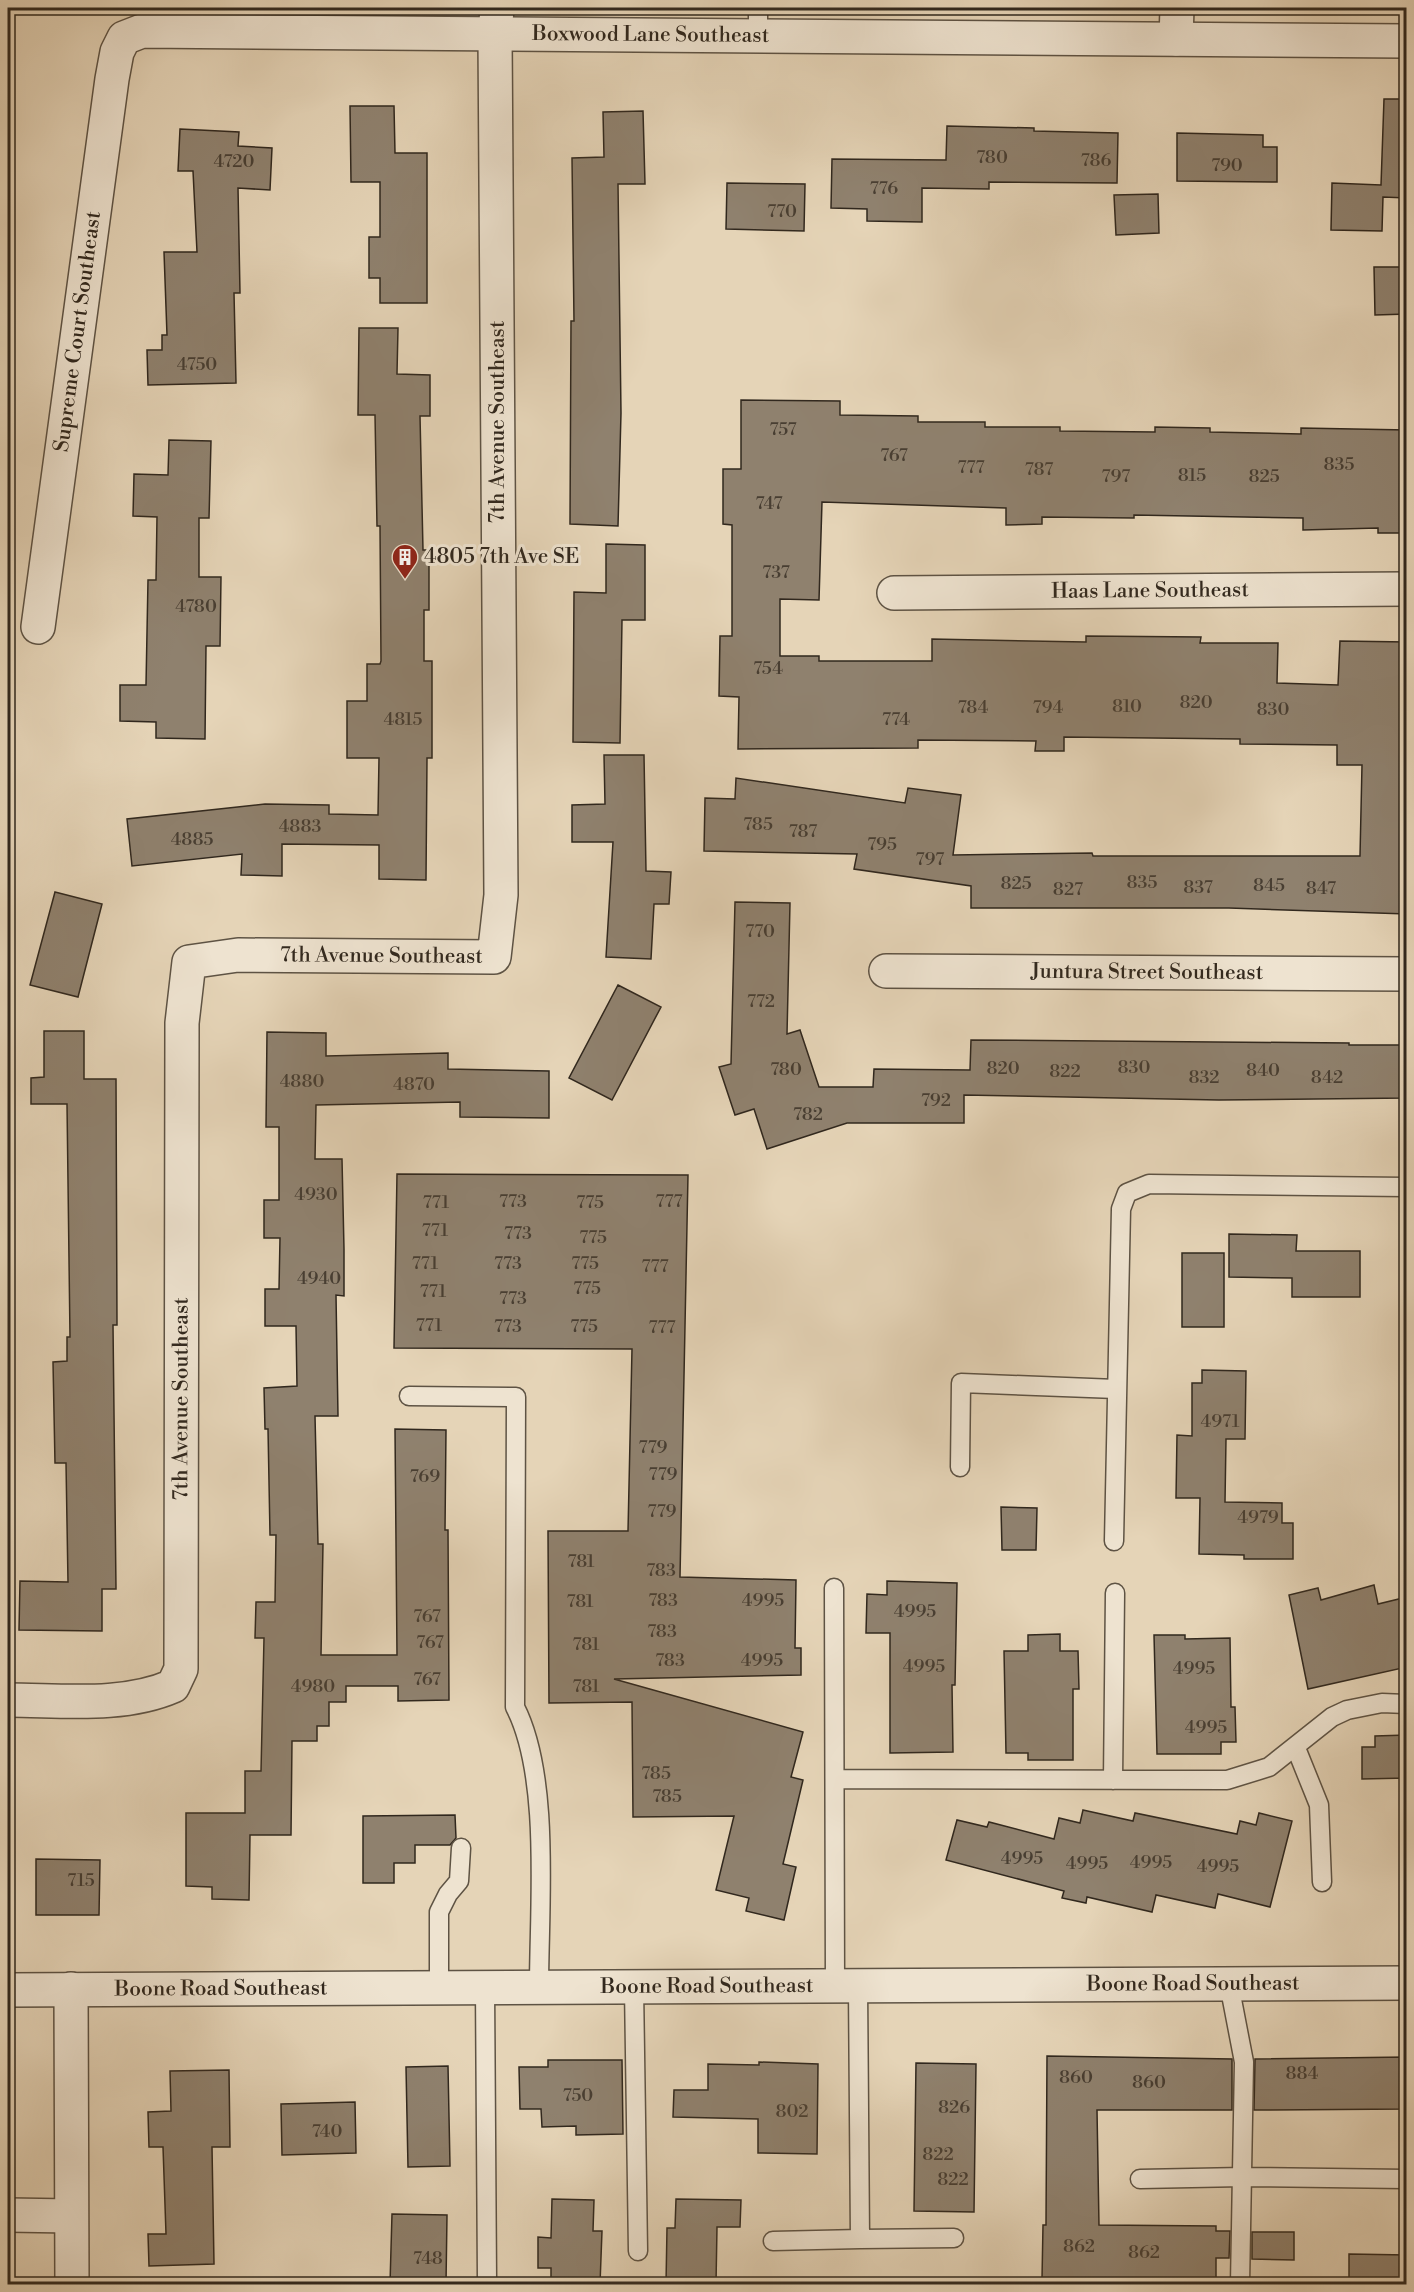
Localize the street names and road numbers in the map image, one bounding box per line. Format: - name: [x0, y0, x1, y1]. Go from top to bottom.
- street label: Boxwood Lane Southeast: [531, 21, 770, 49]
- street label: Supreme Court Southeast: [49, 209, 107, 454]
- street label: 7th Avenue Southeast: [485, 320, 511, 523]
- street label: Haas Lane Southeast: [1051, 577, 1250, 605]
- street label: 7th Avenue Southeast: [280, 942, 483, 970]
- street label: Juntura Street Southeast: [1030, 959, 1264, 986]
- street label: 7th Avenue Southeast: [168, 1297, 195, 1500]
- street label: Boone Road Southeast: [1085, 1971, 1300, 1998]
- street label: Boone Road Southeast: [599, 1973, 814, 2000]
- street label: Boone Road Southeast: [113, 1975, 328, 2002]

